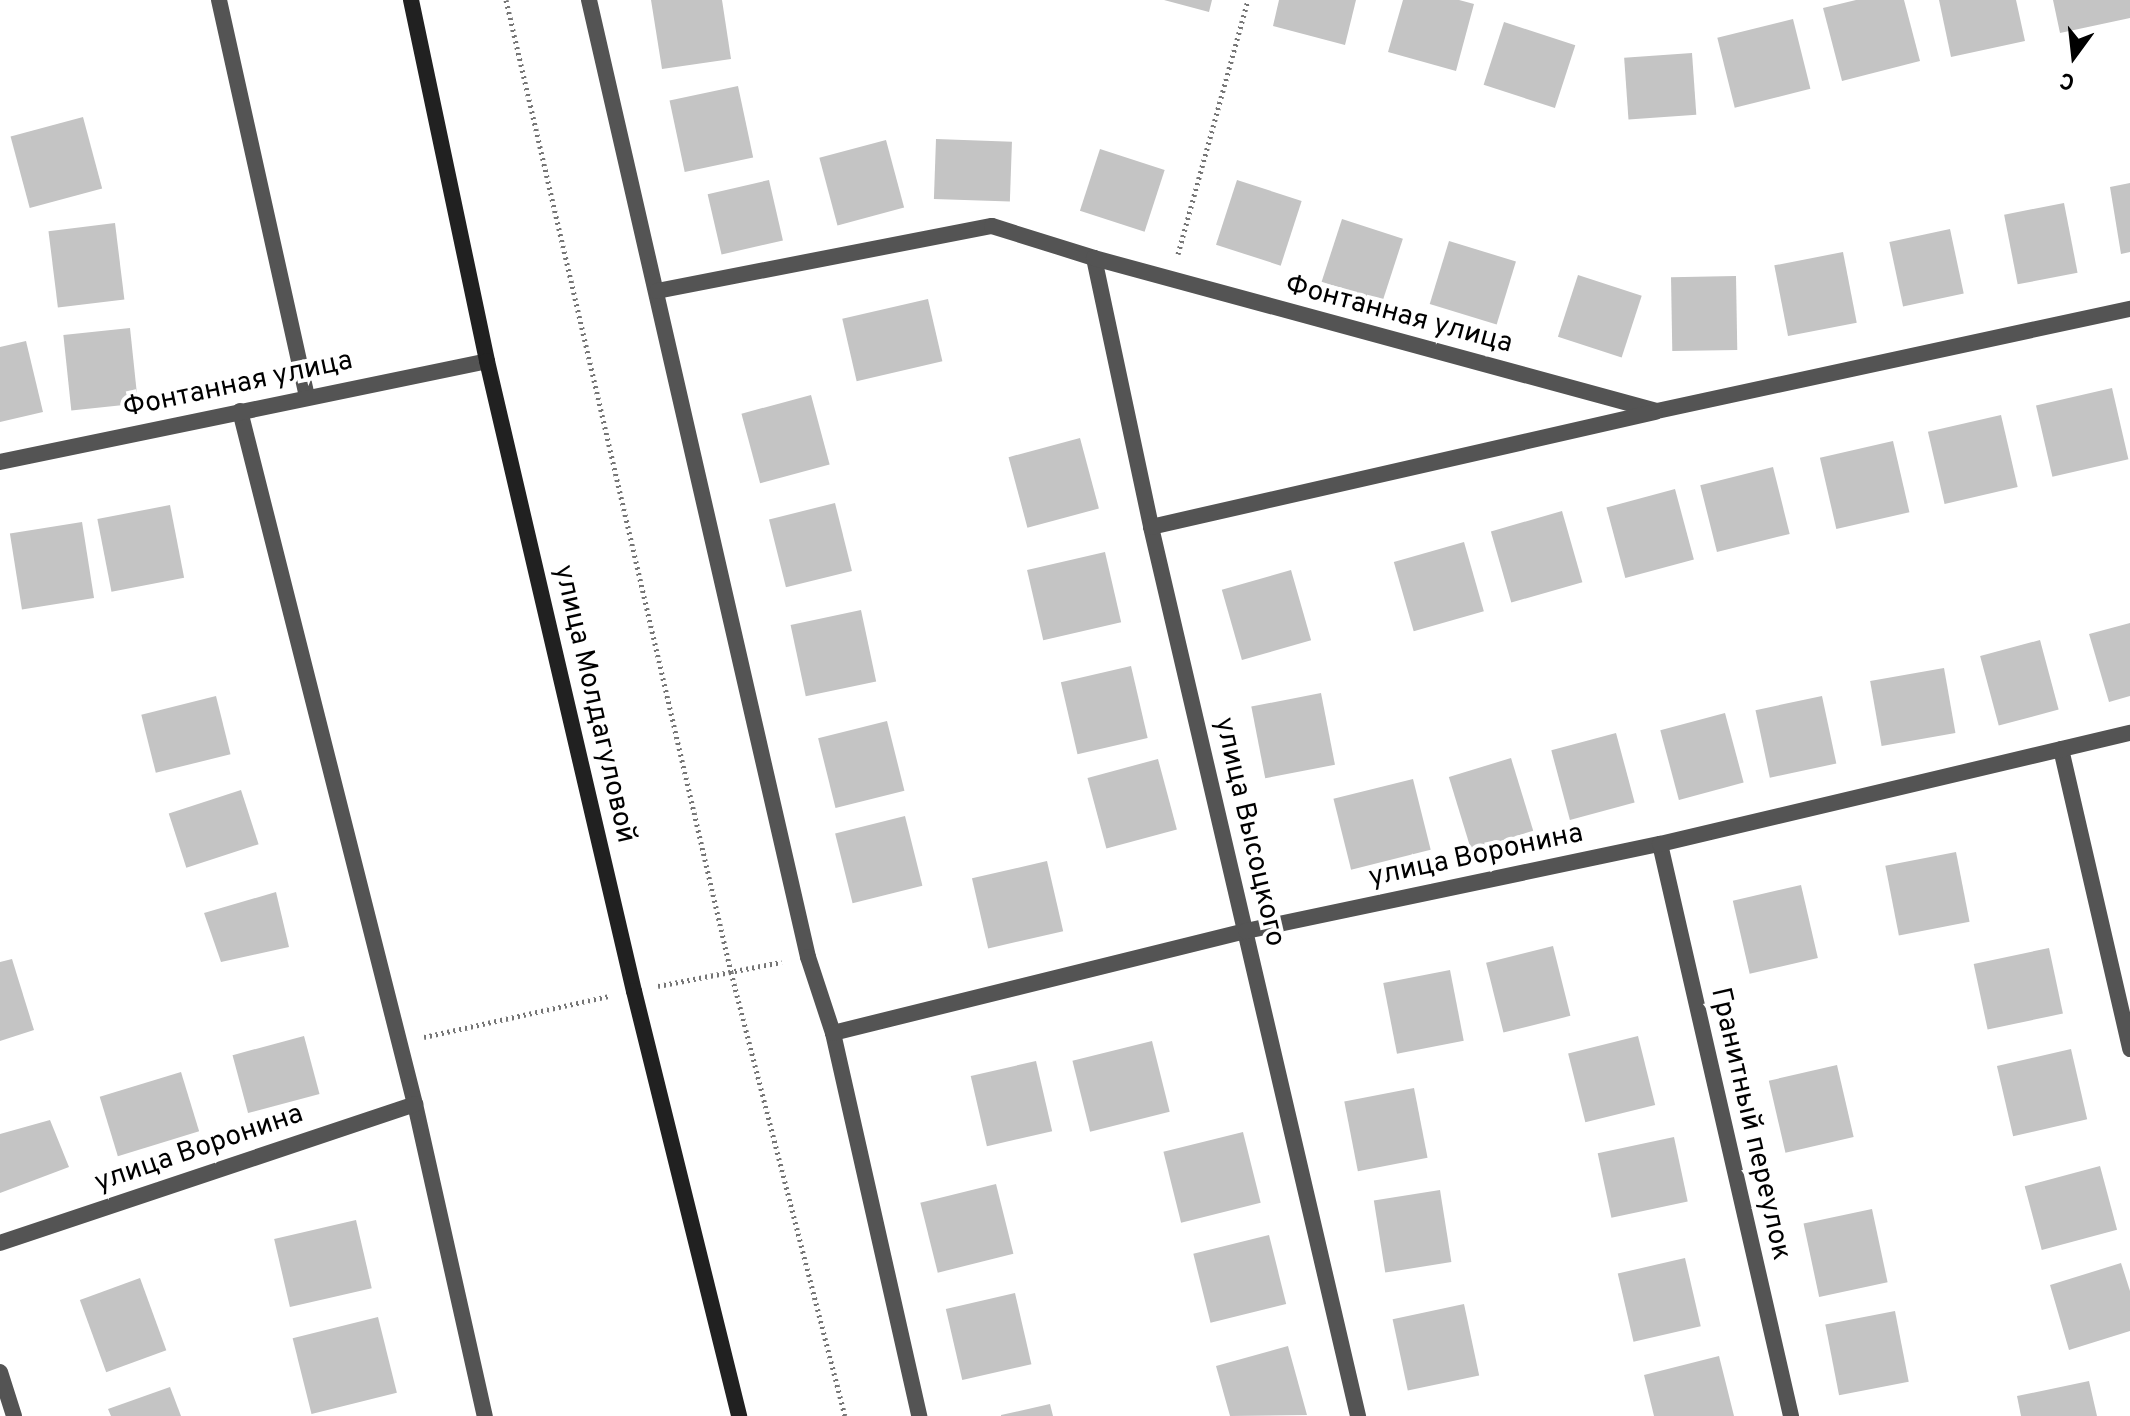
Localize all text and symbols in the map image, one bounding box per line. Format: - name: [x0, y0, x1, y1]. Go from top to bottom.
- north arrow: [2034, 16, 2114, 96]
- text: С: [2057, 65, 2078, 95]
- street label: Фонтанная улица: [1282, 269, 1516, 361]
- street label: Фонтанная улица: [120, 344, 356, 426]
- street label: улица Молдагуловой: [546, 562, 642, 846]
- street label: улица Высоцкого: [1206, 714, 1292, 950]
- street label: улица Воронина: [1366, 817, 1586, 895]
- street label: Гранитный переулок: [1702, 984, 1798, 1264]
- street label: улица Воронина: [90, 1098, 308, 1200]

